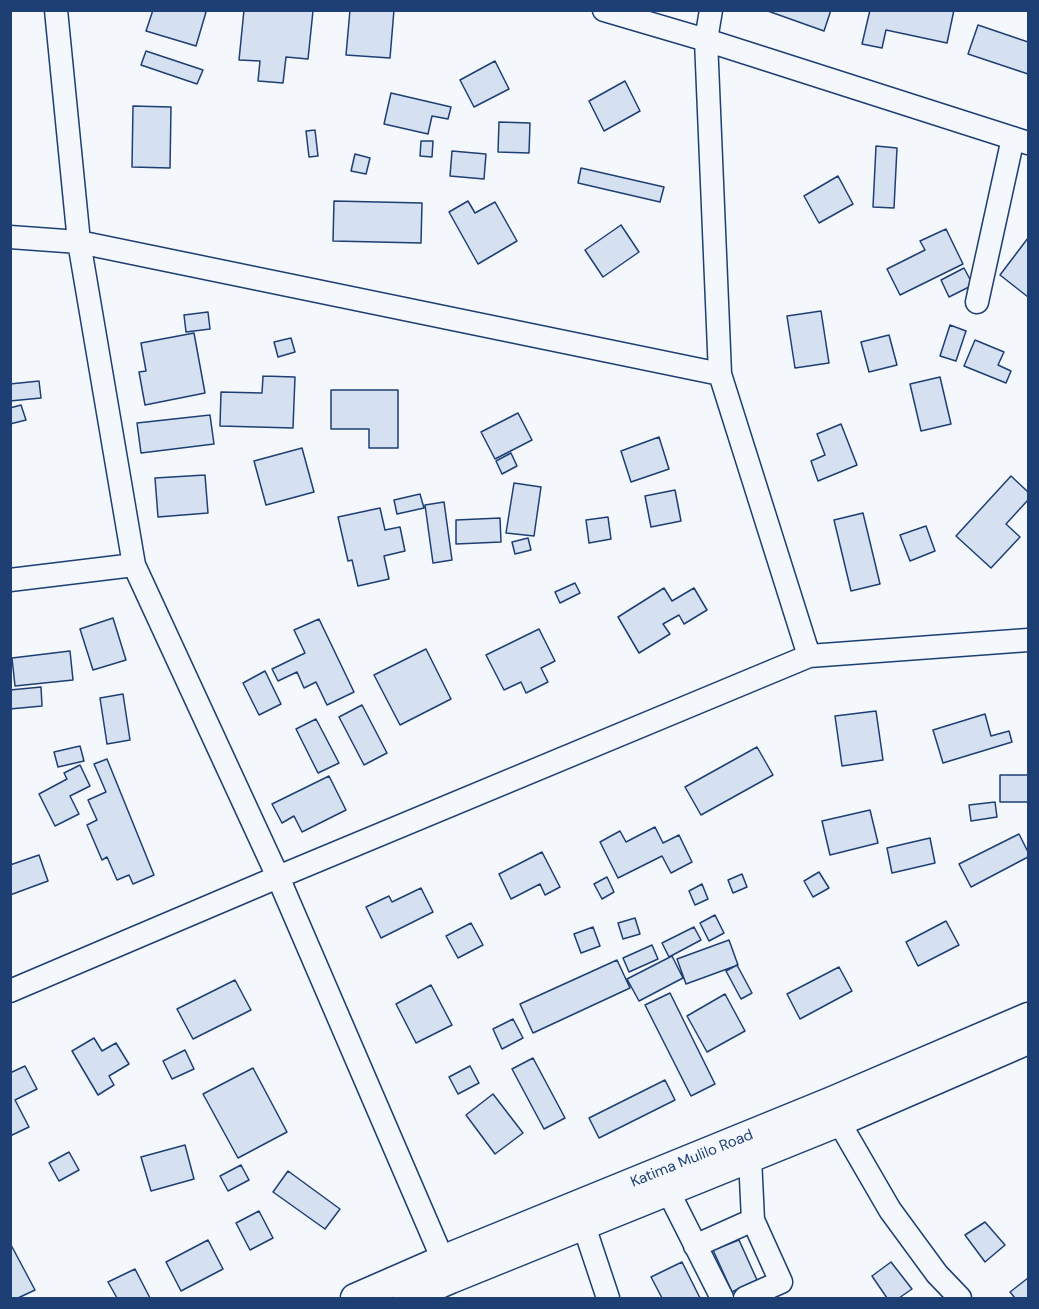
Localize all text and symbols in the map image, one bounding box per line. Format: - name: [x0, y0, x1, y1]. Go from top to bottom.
- street label: Katima Mulilo Road: [628, 1126, 756, 1192]

